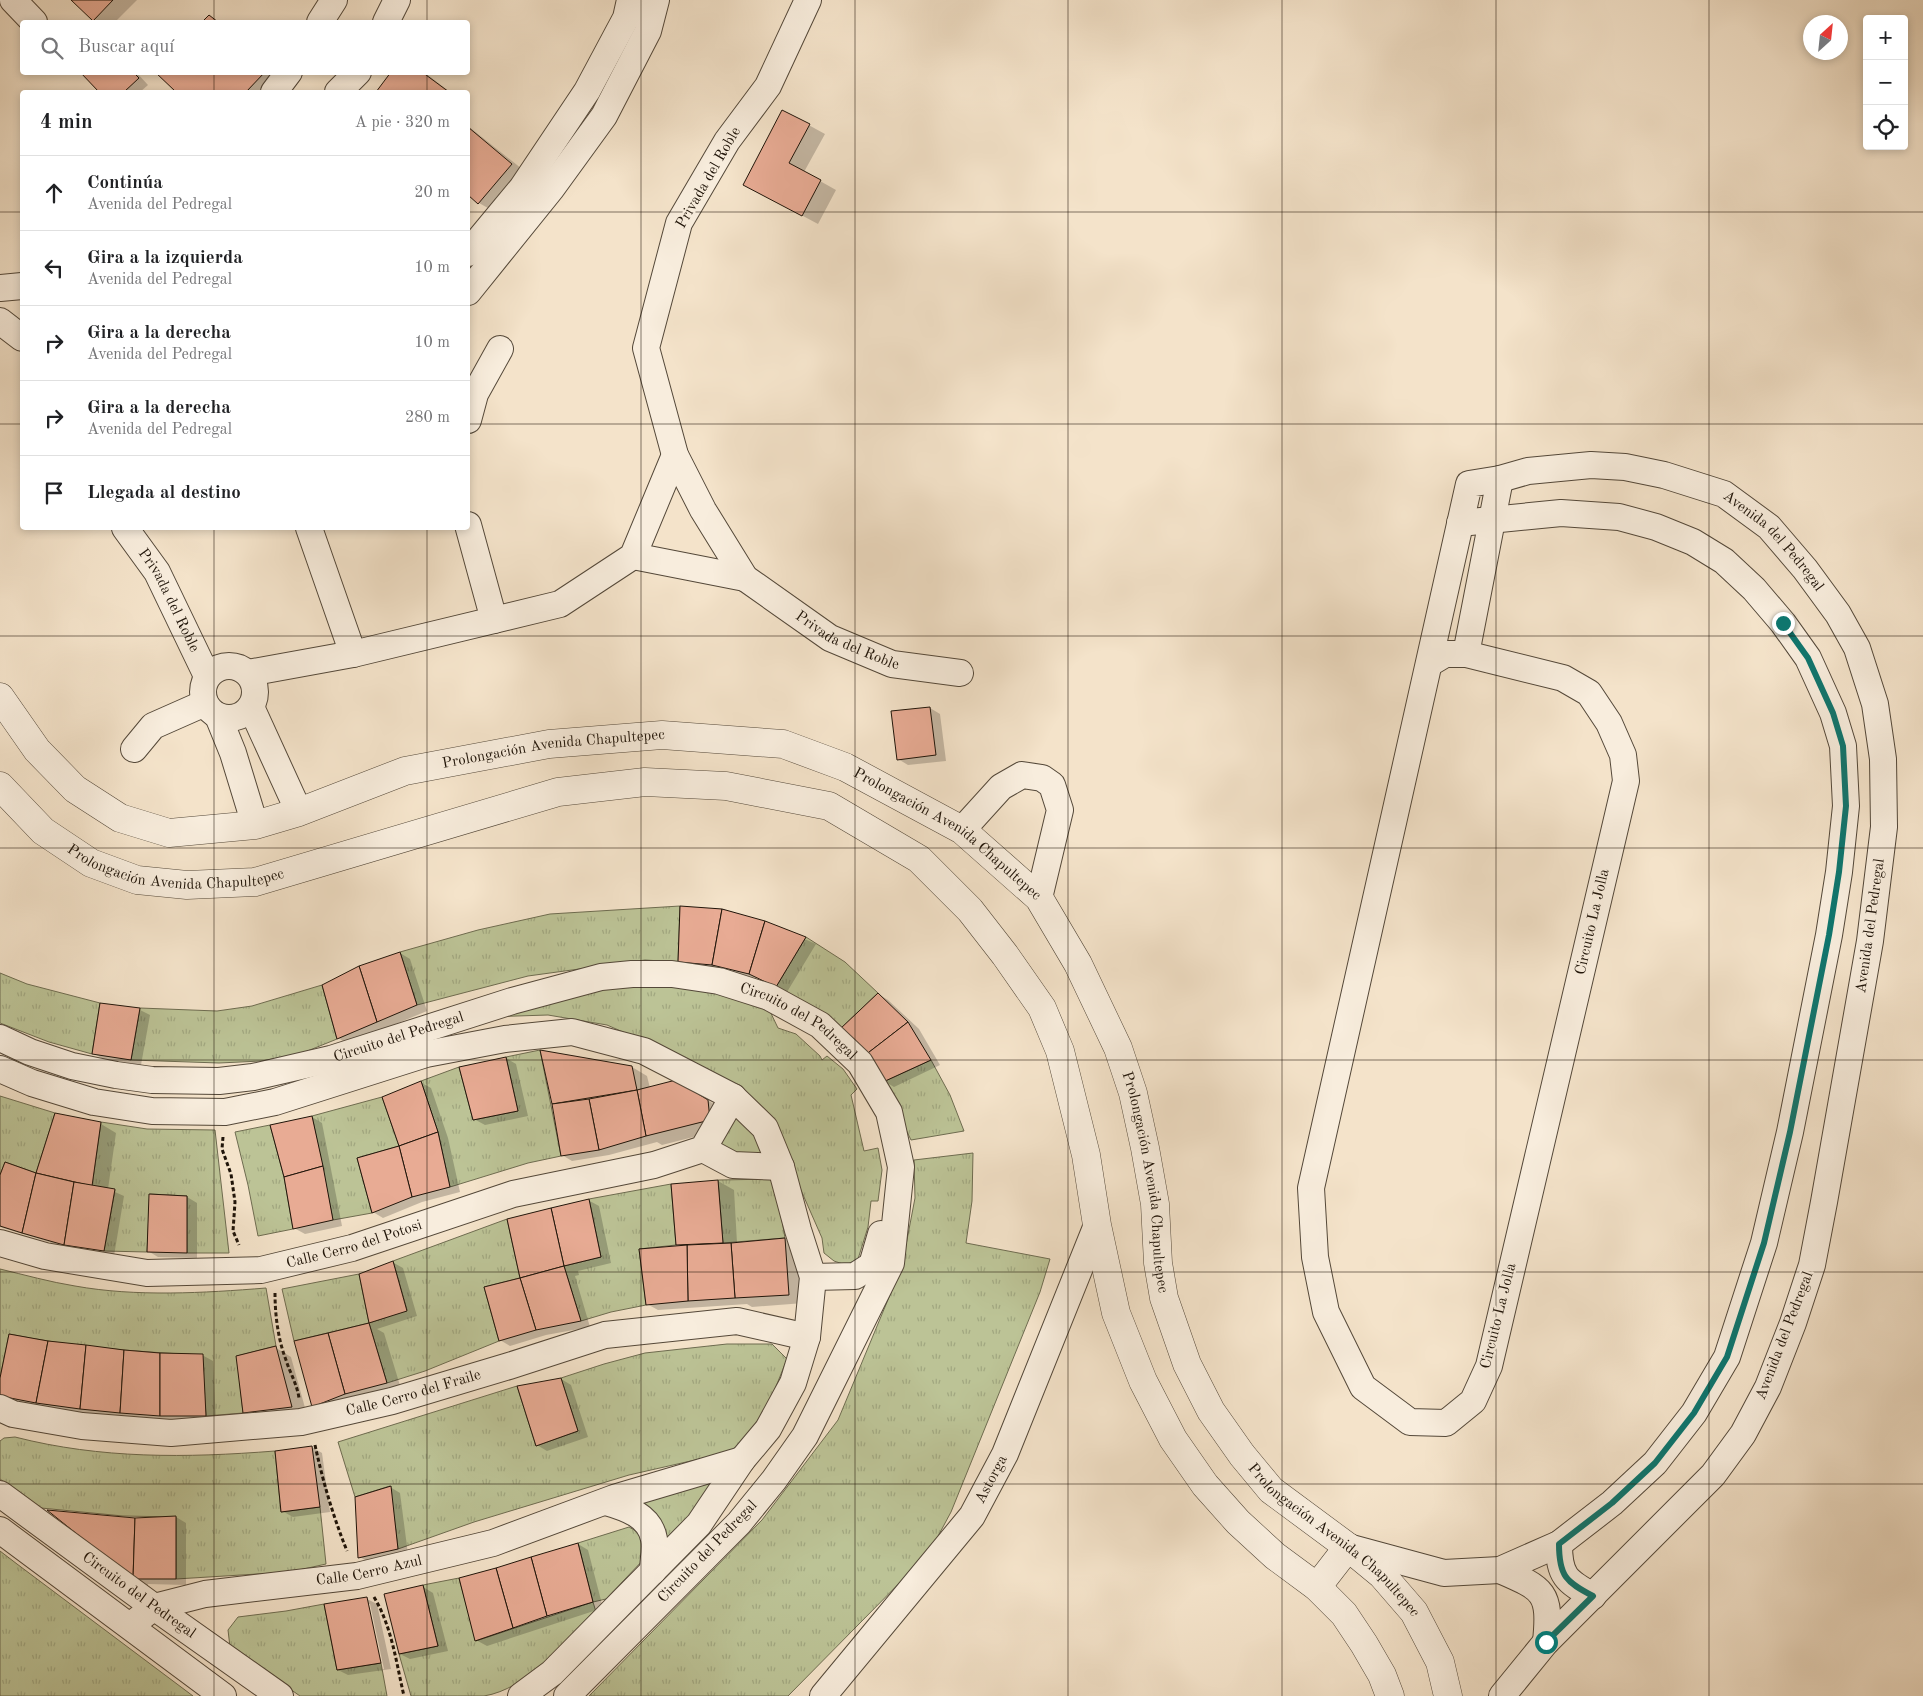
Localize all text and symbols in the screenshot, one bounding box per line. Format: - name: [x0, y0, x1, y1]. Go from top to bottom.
- north arrow: [1803, 15, 1848, 60]
- map controls: [1863, 15, 1908, 150]
- button: +: [1863, 15, 1908, 60]
- search box: [20, 20, 470, 75]
- icon: search: [38, 34, 66, 62]
- text: Buscar aquí: [78, 38, 174, 57]
- button: −: [1863, 60, 1908, 105]
- button: locate: [1863, 105, 1908, 150]
- text: 4 min: [40, 112, 93, 133]
- text: A pie · 320 m: [355, 115, 450, 131]
- street label: Privada del Roble: [674, 125, 744, 231]
- text: Continúa: [87, 174, 163, 193]
- icon: ahead: [40, 179, 68, 207]
- text: 20 m: [414, 185, 450, 201]
- text: Avenida del Pedregal: [87, 197, 232, 213]
- text: Gira a la izquierda: [87, 249, 243, 268]
- icon: left: [40, 254, 68, 282]
- text: 10 m: [414, 260, 450, 276]
- text: Avenida del Pedregal: [87, 272, 232, 288]
- text: Gira a la derecha: [87, 324, 231, 343]
- icon: right: [40, 329, 68, 357]
- text: 10 m: [414, 335, 450, 351]
- text: Avenida del Pedregal: [87, 347, 232, 363]
- text: Gira a la derecha: [87, 399, 231, 418]
- icon: right: [40, 404, 68, 432]
- text: 280 m: [405, 410, 450, 426]
- text: Avenida del Pedregal: [87, 422, 232, 438]
- icon: arrive: [40, 479, 68, 507]
- text: Llegada al destino: [87, 484, 241, 503]
- street label: Avenida del Pedregal: [1720, 488, 1826, 594]
- street label: Privada del Roble: [135, 546, 202, 655]
- street label: Privada del Roble: [792, 608, 900, 672]
- route end: [1772, 612, 1795, 635]
- street label: Prolongación Avenida Chapultepec: [441, 727, 666, 771]
- street label: Prolongación Avenida Chapultepec: [851, 765, 1044, 904]
- street label: Prolongación Avenida Chapultepec: [64, 842, 286, 893]
- street label: Avenida del Pedregal: [1854, 858, 1888, 994]
- street label: Circuito La Jolla: [1573, 867, 1613, 977]
- street label: Circuito del Pedregal: [738, 981, 859, 1063]
- street label: Circuito del Pedregal: [332, 1009, 466, 1065]
- street label: Prolongación Avenida Chapultepec: [1119, 1070, 1171, 1294]
- street label: Calle Cerro del Potosi: [285, 1218, 424, 1271]
- street label: Circuito La Jolla: [1479, 1261, 1520, 1370]
- street label: Avenida del Pedregal: [1754, 1270, 1816, 1402]
- street label: Calle Cerro del Fraile: [344, 1367, 483, 1419]
- street label: Astorga: [972, 1452, 1011, 1506]
- street label: Prolongación Avenida Chapultepec: [1245, 1461, 1423, 1619]
- street label: Circuito del Pedregal: [656, 1498, 760, 1606]
- street label: Circuito del Pedregal: [80, 1550, 198, 1641]
- street label: Calle Cerro Azul: [315, 1553, 423, 1588]
- route start: [1535, 1631, 1558, 1654]

